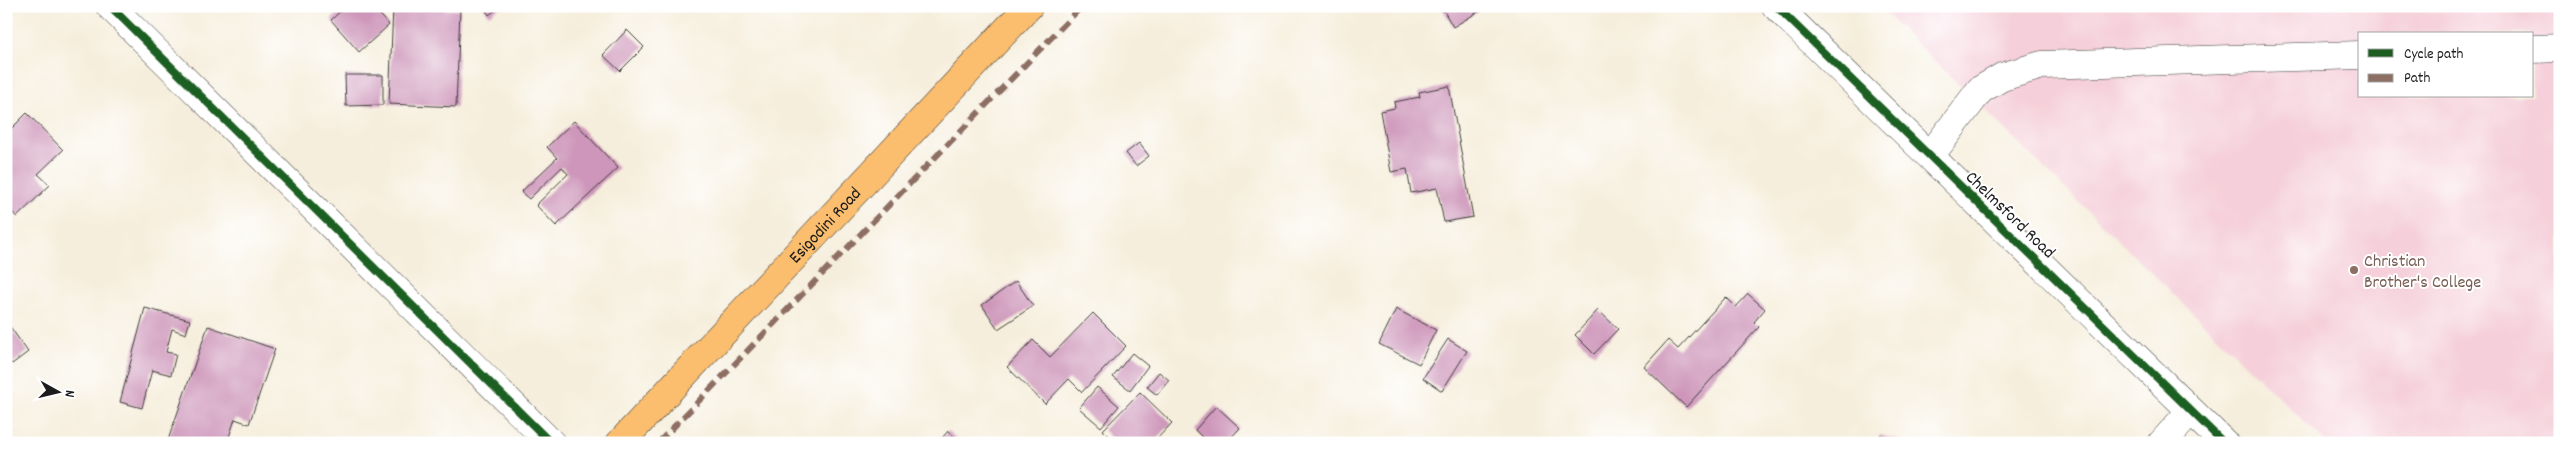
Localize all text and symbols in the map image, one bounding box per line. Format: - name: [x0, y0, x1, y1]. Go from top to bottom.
- legend: [2358, 32, 2534, 98]
- text: Cycle path: [2404, 44, 2464, 66]
- text: Path: [2404, 68, 2430, 90]
- street label: Chelmsford Road: [1959, 166, 2060, 265]
- street label: Esigodini Road: [784, 183, 868, 270]
- place label: Christian Brother's College: [2364, 250, 2481, 296]
- marker: Christian Brother's College: [2348, 264, 2360, 276]
- north arrow: [32, 366, 82, 416]
- text: N: [58, 389, 79, 398]

